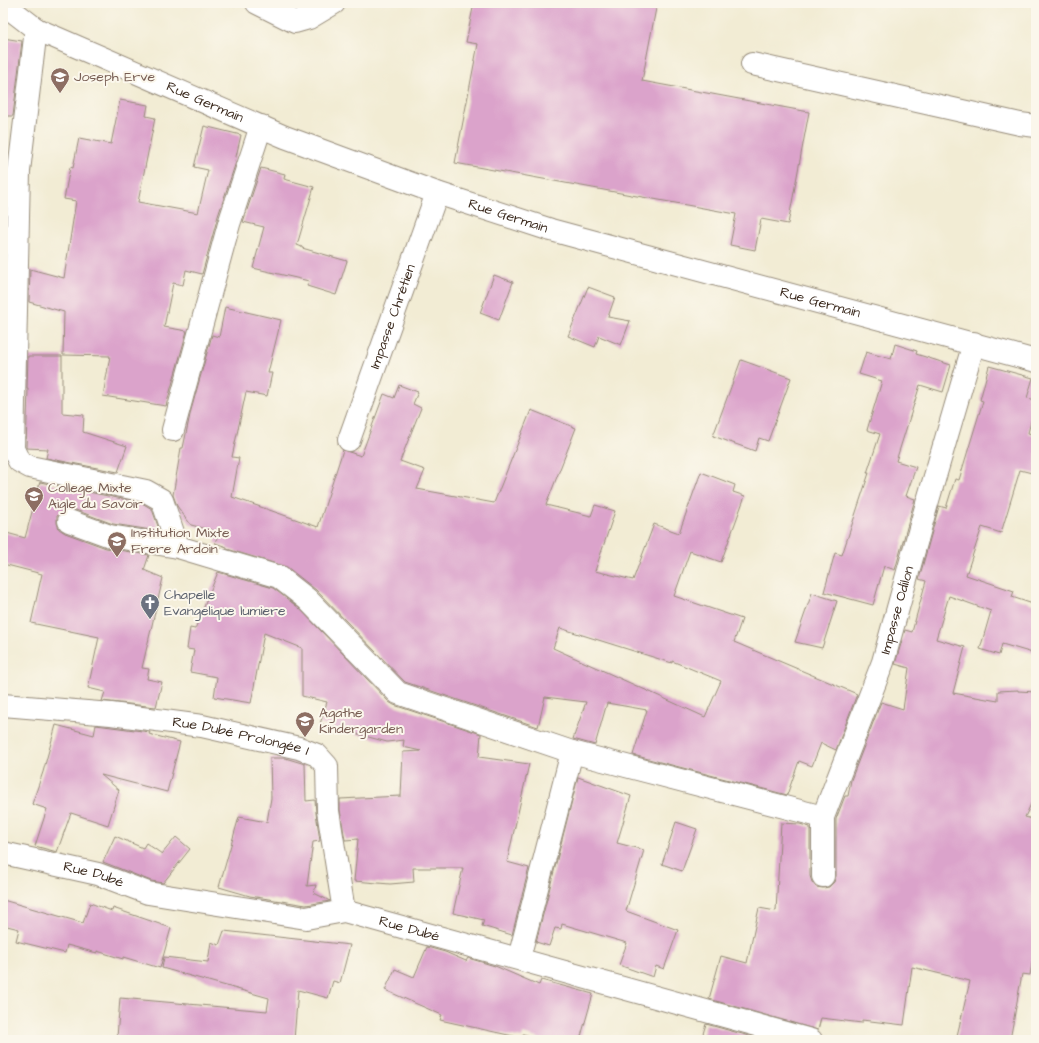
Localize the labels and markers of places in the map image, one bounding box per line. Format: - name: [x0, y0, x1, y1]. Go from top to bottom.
- school or university icon: Joseph Erve: [49, 66, 71, 94]
- place label: Joseph Erve: [74, 67, 155, 87]
- place label: College Mixte Aigle du Savoir: [48, 478, 143, 514]
- school or university icon: College Mixte Aigle du Savoir: [23, 485, 45, 513]
- place label: Institution Mixte Frere Ardoin: [131, 523, 230, 559]
- school or university icon: Institution Mixte Frere Ardoin: [106, 530, 128, 558]
- place label: Chapelle Evangelique lumiere: [164, 585, 286, 621]
- church icon: Chapelle Evangelique lumiere: [139, 592, 161, 620]
- place label: Agathe Kindergarden: [319, 703, 403, 739]
- school or university icon: Agathe Kindergarden: [294, 710, 316, 738]

